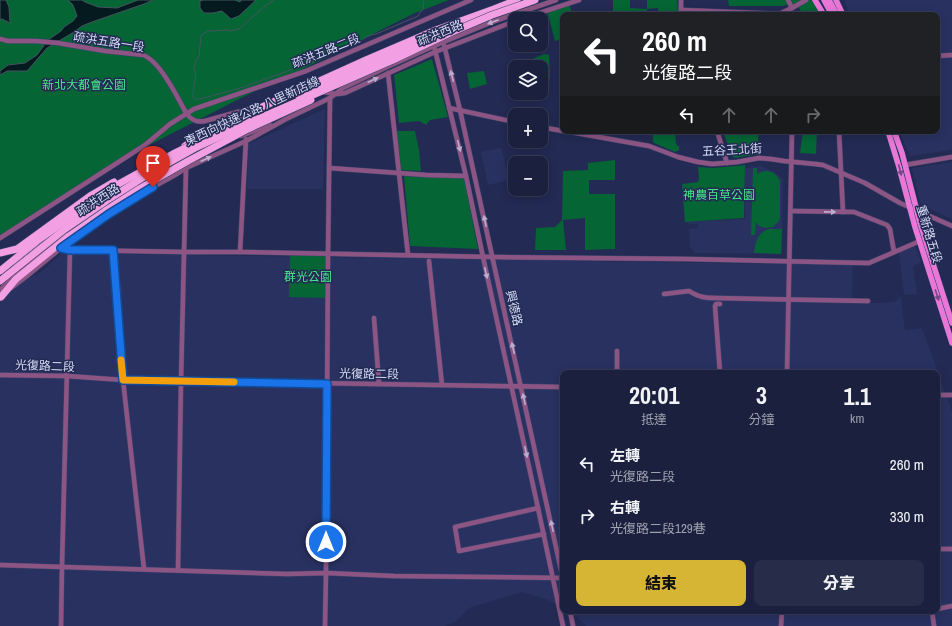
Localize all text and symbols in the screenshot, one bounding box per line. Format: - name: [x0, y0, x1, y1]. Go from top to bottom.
- map controls: [508, 12, 548, 196]
- button: search: [508, 12, 548, 52]
- street label: 疏洪西路: [415, 16, 465, 50]
- one-way arrow: [487, 20, 499, 26]
- text: 260 m: [642, 22, 707, 60]
- street label: 疏洪五路一段: [72, 28, 146, 56]
- icon: left: [576, 28, 628, 80]
- street label: 疏洪五路二段: [290, 30, 362, 72]
- button: layers: [508, 60, 548, 100]
- text: 光復路二段: [642, 60, 732, 85]
- one-way arrow: [449, 70, 455, 82]
- street label: 東西向快速公路 八里新店線: [182, 73, 322, 149]
- park label: 新北大都會公園: [42, 77, 126, 93]
- one-way arrow: [367, 77, 378, 83]
- icon: left: [676, 104, 698, 126]
- icon: ahead: [718, 104, 740, 126]
- icon: ahead: [760, 104, 782, 126]
- icon: right: [802, 104, 824, 126]
- button: +: [508, 108, 548, 148]
- one-way arrow: [456, 140, 462, 152]
- street label: 五谷王北街: [702, 140, 762, 160]
- pin: [136, 146, 170, 187]
- icon: arrive: [142, 152, 164, 174]
- one-way arrow: [200, 156, 211, 162]
- button: −: [508, 156, 548, 196]
- one-way arrow: [897, 164, 903, 176]
- street label: 疏洪西路: [74, 180, 122, 220]
- park label: 神農百草公園: [683, 187, 755, 203]
- street label: 重新路五段: [913, 203, 945, 265]
- one-way arrow: [824, 208, 836, 215]
- one-way arrow: [481, 215, 487, 227]
- one-way arrow: [484, 267, 490, 279]
- park label: 群光公園: [284, 269, 332, 285]
- street label: 興德路: [502, 289, 526, 327]
- one-way arrow: [934, 289, 940, 301]
- one-way arrow: [509, 342, 515, 354]
- street label: 光復路二段: [15, 357, 75, 375]
- street label: 光復路二段: [339, 365, 399, 383]
- text: 20:01: [629, 379, 679, 411]
- text: 3: [756, 379, 767, 411]
- text: 1.1: [844, 380, 871, 412]
- one-way arrow: [521, 393, 527, 405]
- text: km: [850, 410, 864, 427]
- text: 抵達: [641, 411, 667, 428]
- text: 分鐘: [748, 411, 774, 428]
- text: 左轉: [610, 445, 640, 466]
- one-way arrow: [524, 446, 530, 458]
- icon: left: [576, 453, 598, 475]
- text: 260 m: [890, 454, 924, 475]
- text: 光復路二段: [610, 468, 675, 485]
- text: 右轉: [610, 497, 640, 518]
- icon: right: [576, 505, 598, 527]
- text: 330 m: [890, 506, 924, 527]
- one-way arrow: [548, 520, 554, 532]
- text: 光復路二段129巷: [610, 520, 706, 537]
- position arrow: [305, 521, 347, 563]
- button: 結束: [576, 560, 746, 606]
- button: 分享: [754, 560, 924, 606]

